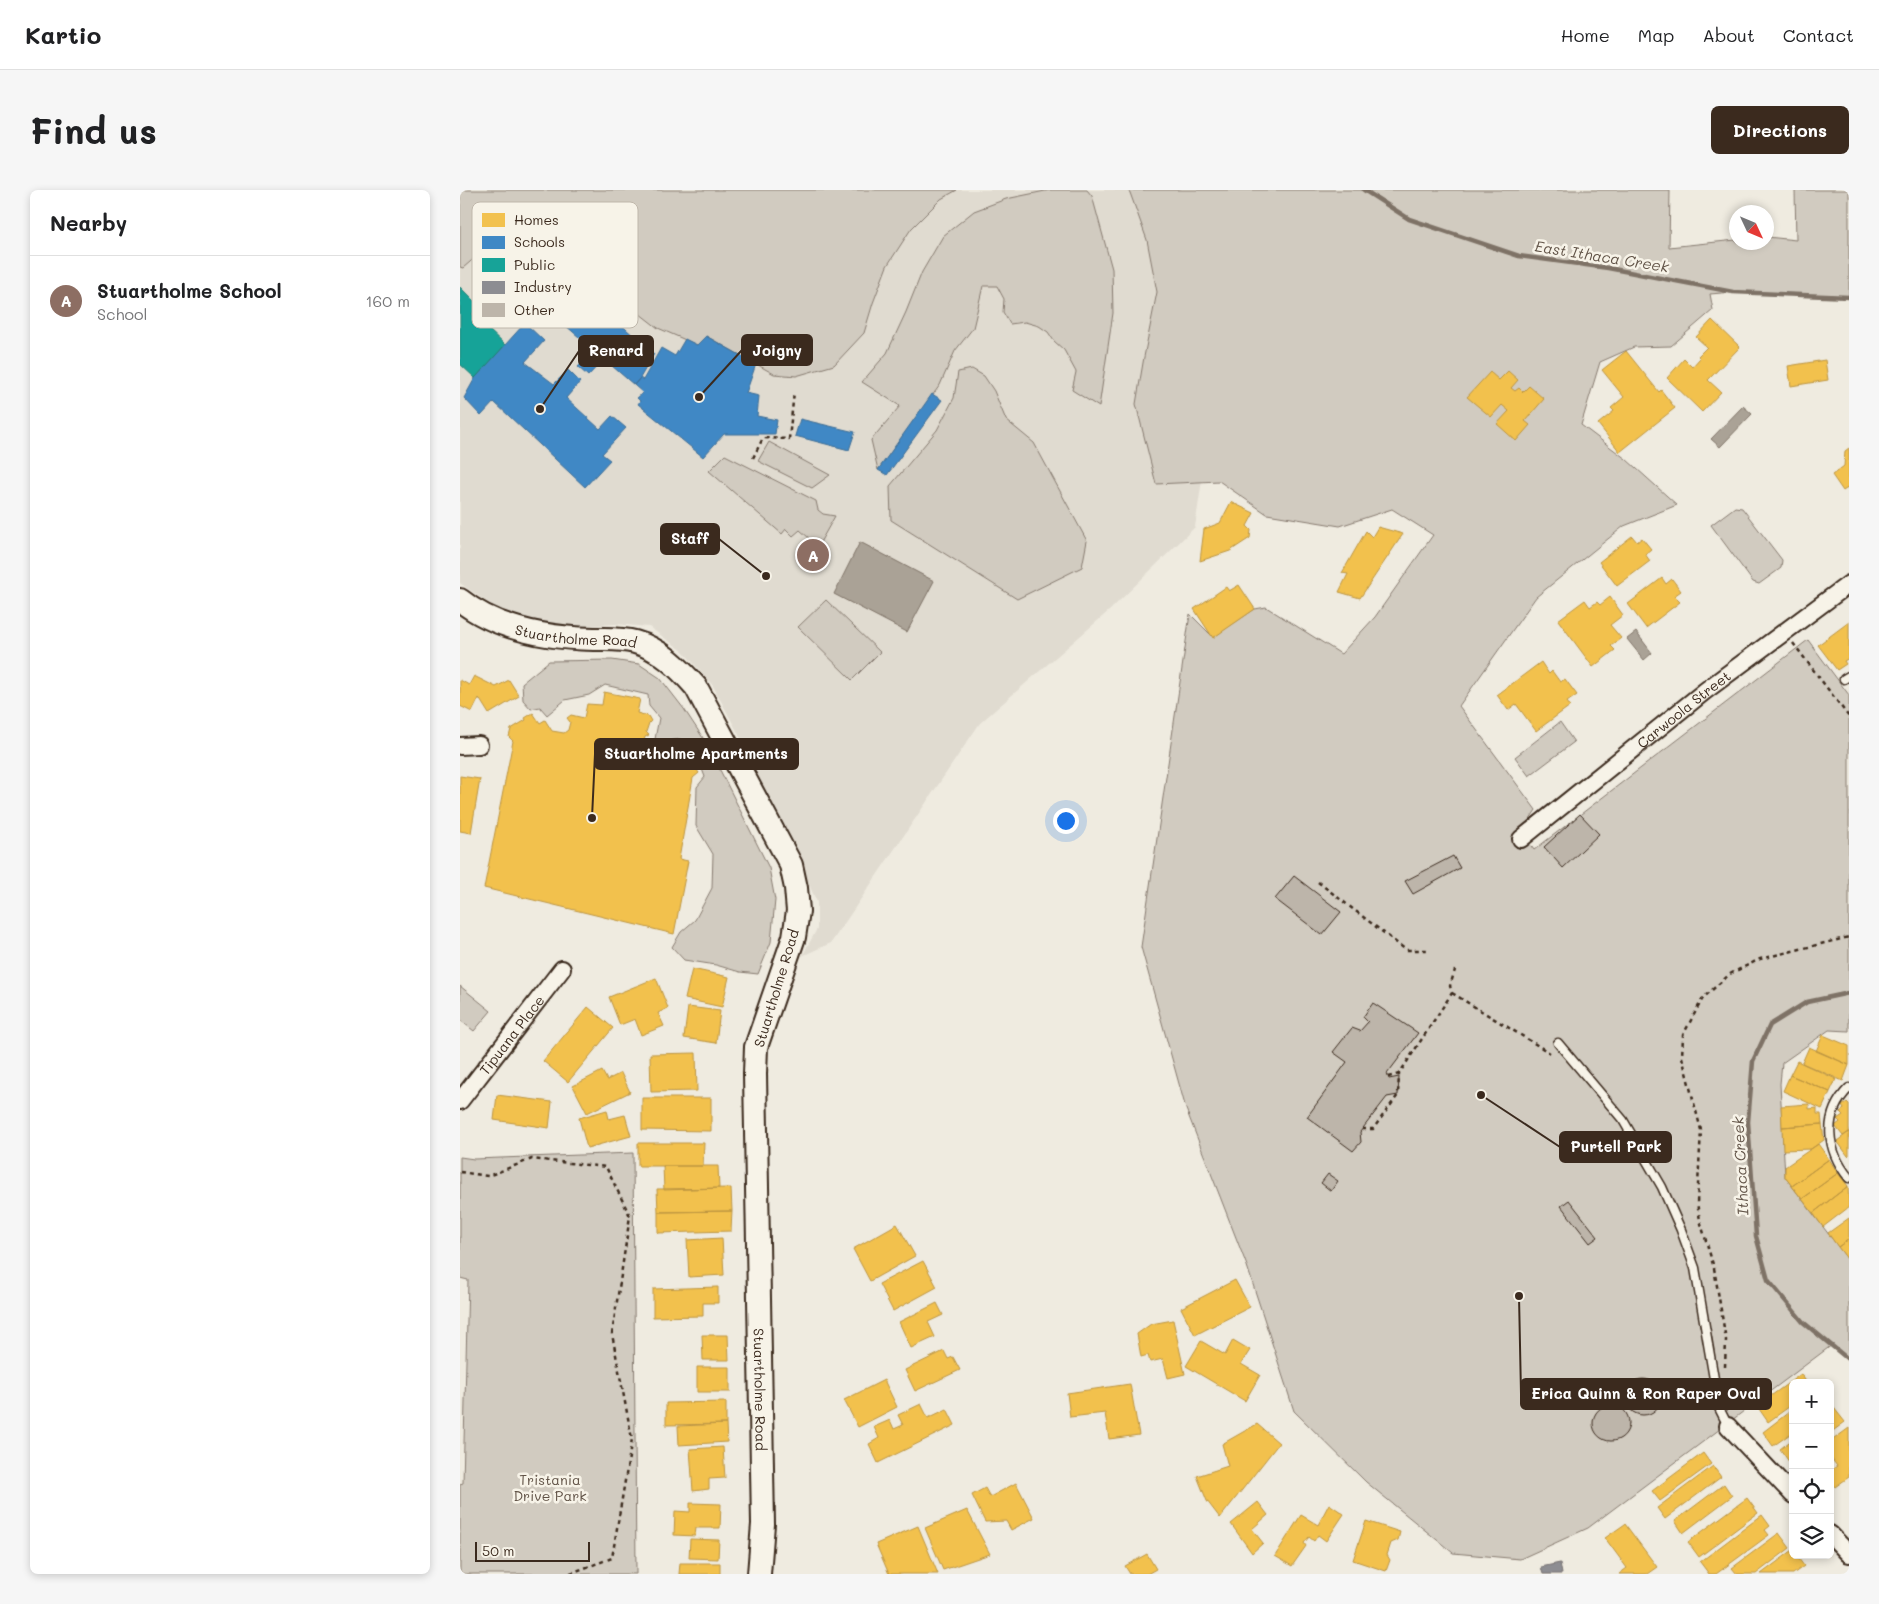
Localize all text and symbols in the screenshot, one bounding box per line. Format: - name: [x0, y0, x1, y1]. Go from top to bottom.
- text: Kartio: [25, 19, 101, 50]
- text: Home: [1561, 23, 1610, 47]
- text: Map: [1638, 23, 1674, 47]
- text: About: [1702, 23, 1755, 47]
- text: Contact: [1783, 23, 1854, 47]
- button: Directions: [1711, 106, 1849, 154]
- text: Find us: [30, 107, 157, 153]
- legend: [472, 202, 638, 328]
- north arrow: [1729, 205, 1774, 250]
- text: Nearby: [50, 209, 127, 236]
- text: Homes: [514, 210, 559, 229]
- text: Schools: [514, 232, 565, 251]
- water label: East Ithaca Creek: [1534, 236, 1671, 277]
- text: Public: [514, 255, 555, 274]
- text: Industry: [514, 277, 572, 296]
- text: Stuartholme School: [97, 278, 282, 303]
- text: A: [60, 290, 72, 311]
- text: 160 m: [365, 290, 410, 311]
- text: Other: [514, 300, 555, 319]
- text: School: [97, 303, 147, 324]
- callout: Joigny: [742, 335, 812, 365]
- callout: Renard: [579, 336, 653, 366]
- text: Renard: [589, 340, 644, 360]
- text: Joigny: [752, 340, 802, 360]
- callout: Staff: [661, 524, 719, 554]
- text: Staff: [671, 528, 710, 548]
- pin: A: [797, 536, 829, 574]
- street label: Stuartholme Road: [513, 619, 639, 652]
- street label: Carwoola Street: [1632, 666, 1734, 752]
- callout: Stuartholme Apartments: [595, 739, 798, 769]
- text: Stuartholme Apartments: [604, 743, 788, 763]
- your location: [1053, 808, 1079, 834]
- street label: Stuartholme Road: [749, 927, 803, 1049]
- street label: Tipuana Place: [475, 991, 548, 1078]
- water label: Ithaca Creek: [1727, 1115, 1753, 1216]
- callout: Purtell Park: [1560, 1132, 1671, 1162]
- text: Purtell Park: [1570, 1136, 1662, 1156]
- street label: Stuartholme Road: [750, 1328, 771, 1451]
- callout: Erica Quinn & Ron Raper Oval: [1521, 1379, 1771, 1409]
- map controls: [1789, 1379, 1834, 1559]
- button: +: [1789, 1379, 1834, 1424]
- text: Erica Quinn & Ron Raper Oval: [1531, 1383, 1761, 1403]
- button: −: [1789, 1424, 1834, 1469]
- button: locate: [1789, 1469, 1834, 1514]
- park label: Tristania Drive Park: [513, 1470, 587, 1505]
- button: layers: [1789, 1514, 1834, 1559]
- scale bar: [475, 1539, 590, 1562]
- text: 50 m: [482, 1541, 514, 1560]

